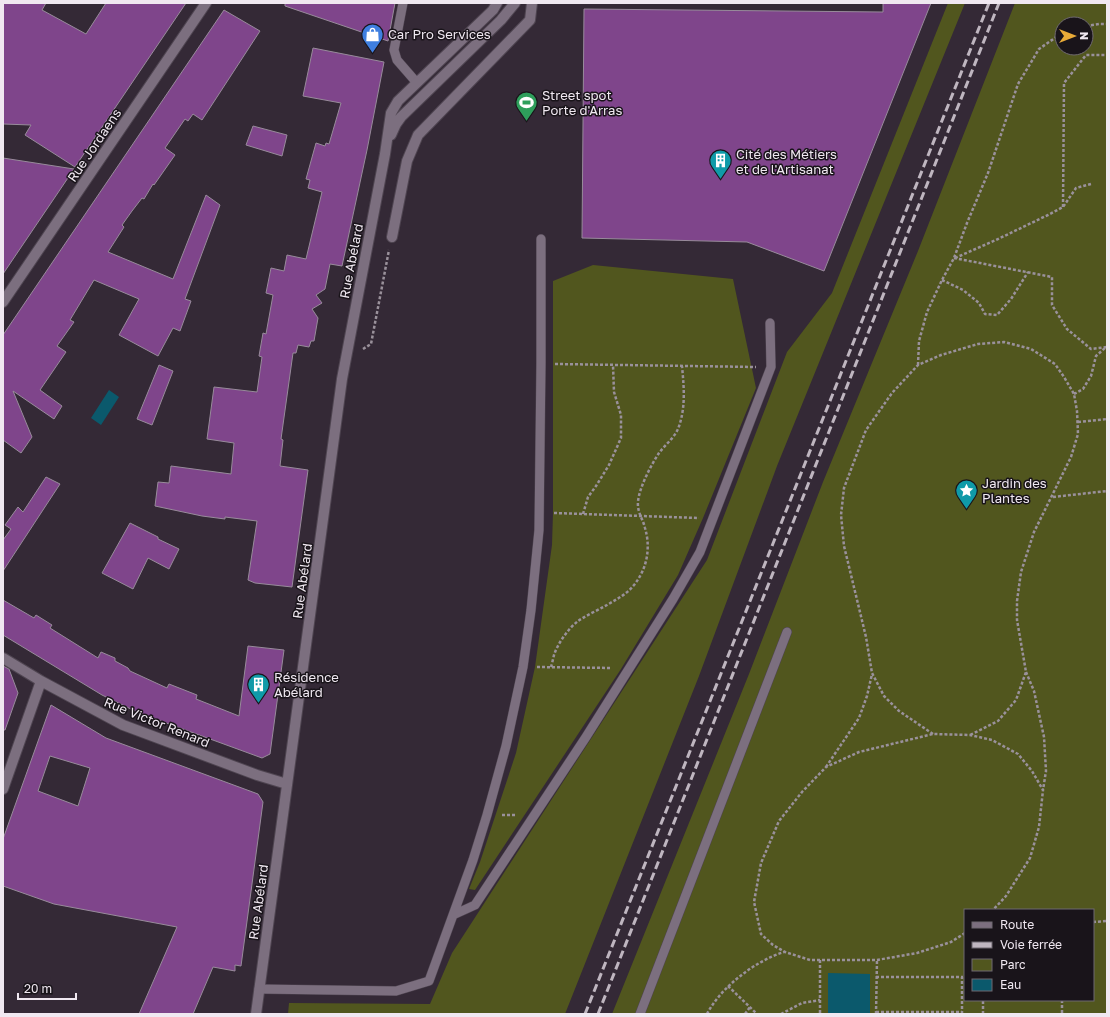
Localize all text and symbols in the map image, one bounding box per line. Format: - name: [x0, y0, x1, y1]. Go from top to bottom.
- north arrow: [1054, 16, 1094, 56]
- shop icon: Car Pro Services: [360, 21, 386, 54]
- place label: Car Pro Services: [388, 26, 491, 42]
- text: N: [1078, 32, 1091, 40]
- place label: Street spot Porte d'Arras: [542, 87, 622, 118]
- sports icon: Street spot Porte d'Arras: [514, 89, 540, 122]
- street label: Rue Jordaens: [64, 105, 124, 185]
- place label: Cité des Métiers et de l'Artisanat: [736, 146, 837, 177]
- building icon: Cité des Métiers et de l'Artisanat: [708, 148, 734, 181]
- street label: Rue Abélard: [336, 222, 366, 300]
- place label: Jardin des Plantes: [982, 475, 1047, 506]
- place icon: Jardin des Plantes: [953, 477, 979, 510]
- street label: Rue Abélard: [289, 542, 315, 620]
- place label: Résidence Abélard: [274, 669, 339, 700]
- building icon: Résidence Abélard: [246, 671, 272, 704]
- street label: Rue Victor Renard: [102, 694, 212, 750]
- street label: Rue Abélard: [245, 863, 271, 941]
- legend: [964, 909, 1094, 1001]
- text: Route: [1000, 917, 1034, 932]
- text: Voie ferrée: [1000, 937, 1062, 952]
- text: Parc: [1000, 957, 1026, 972]
- scale bar: [18, 975, 76, 1001]
- text: Eau: [1000, 977, 1021, 992]
- text: 20 m: [24, 981, 52, 996]

